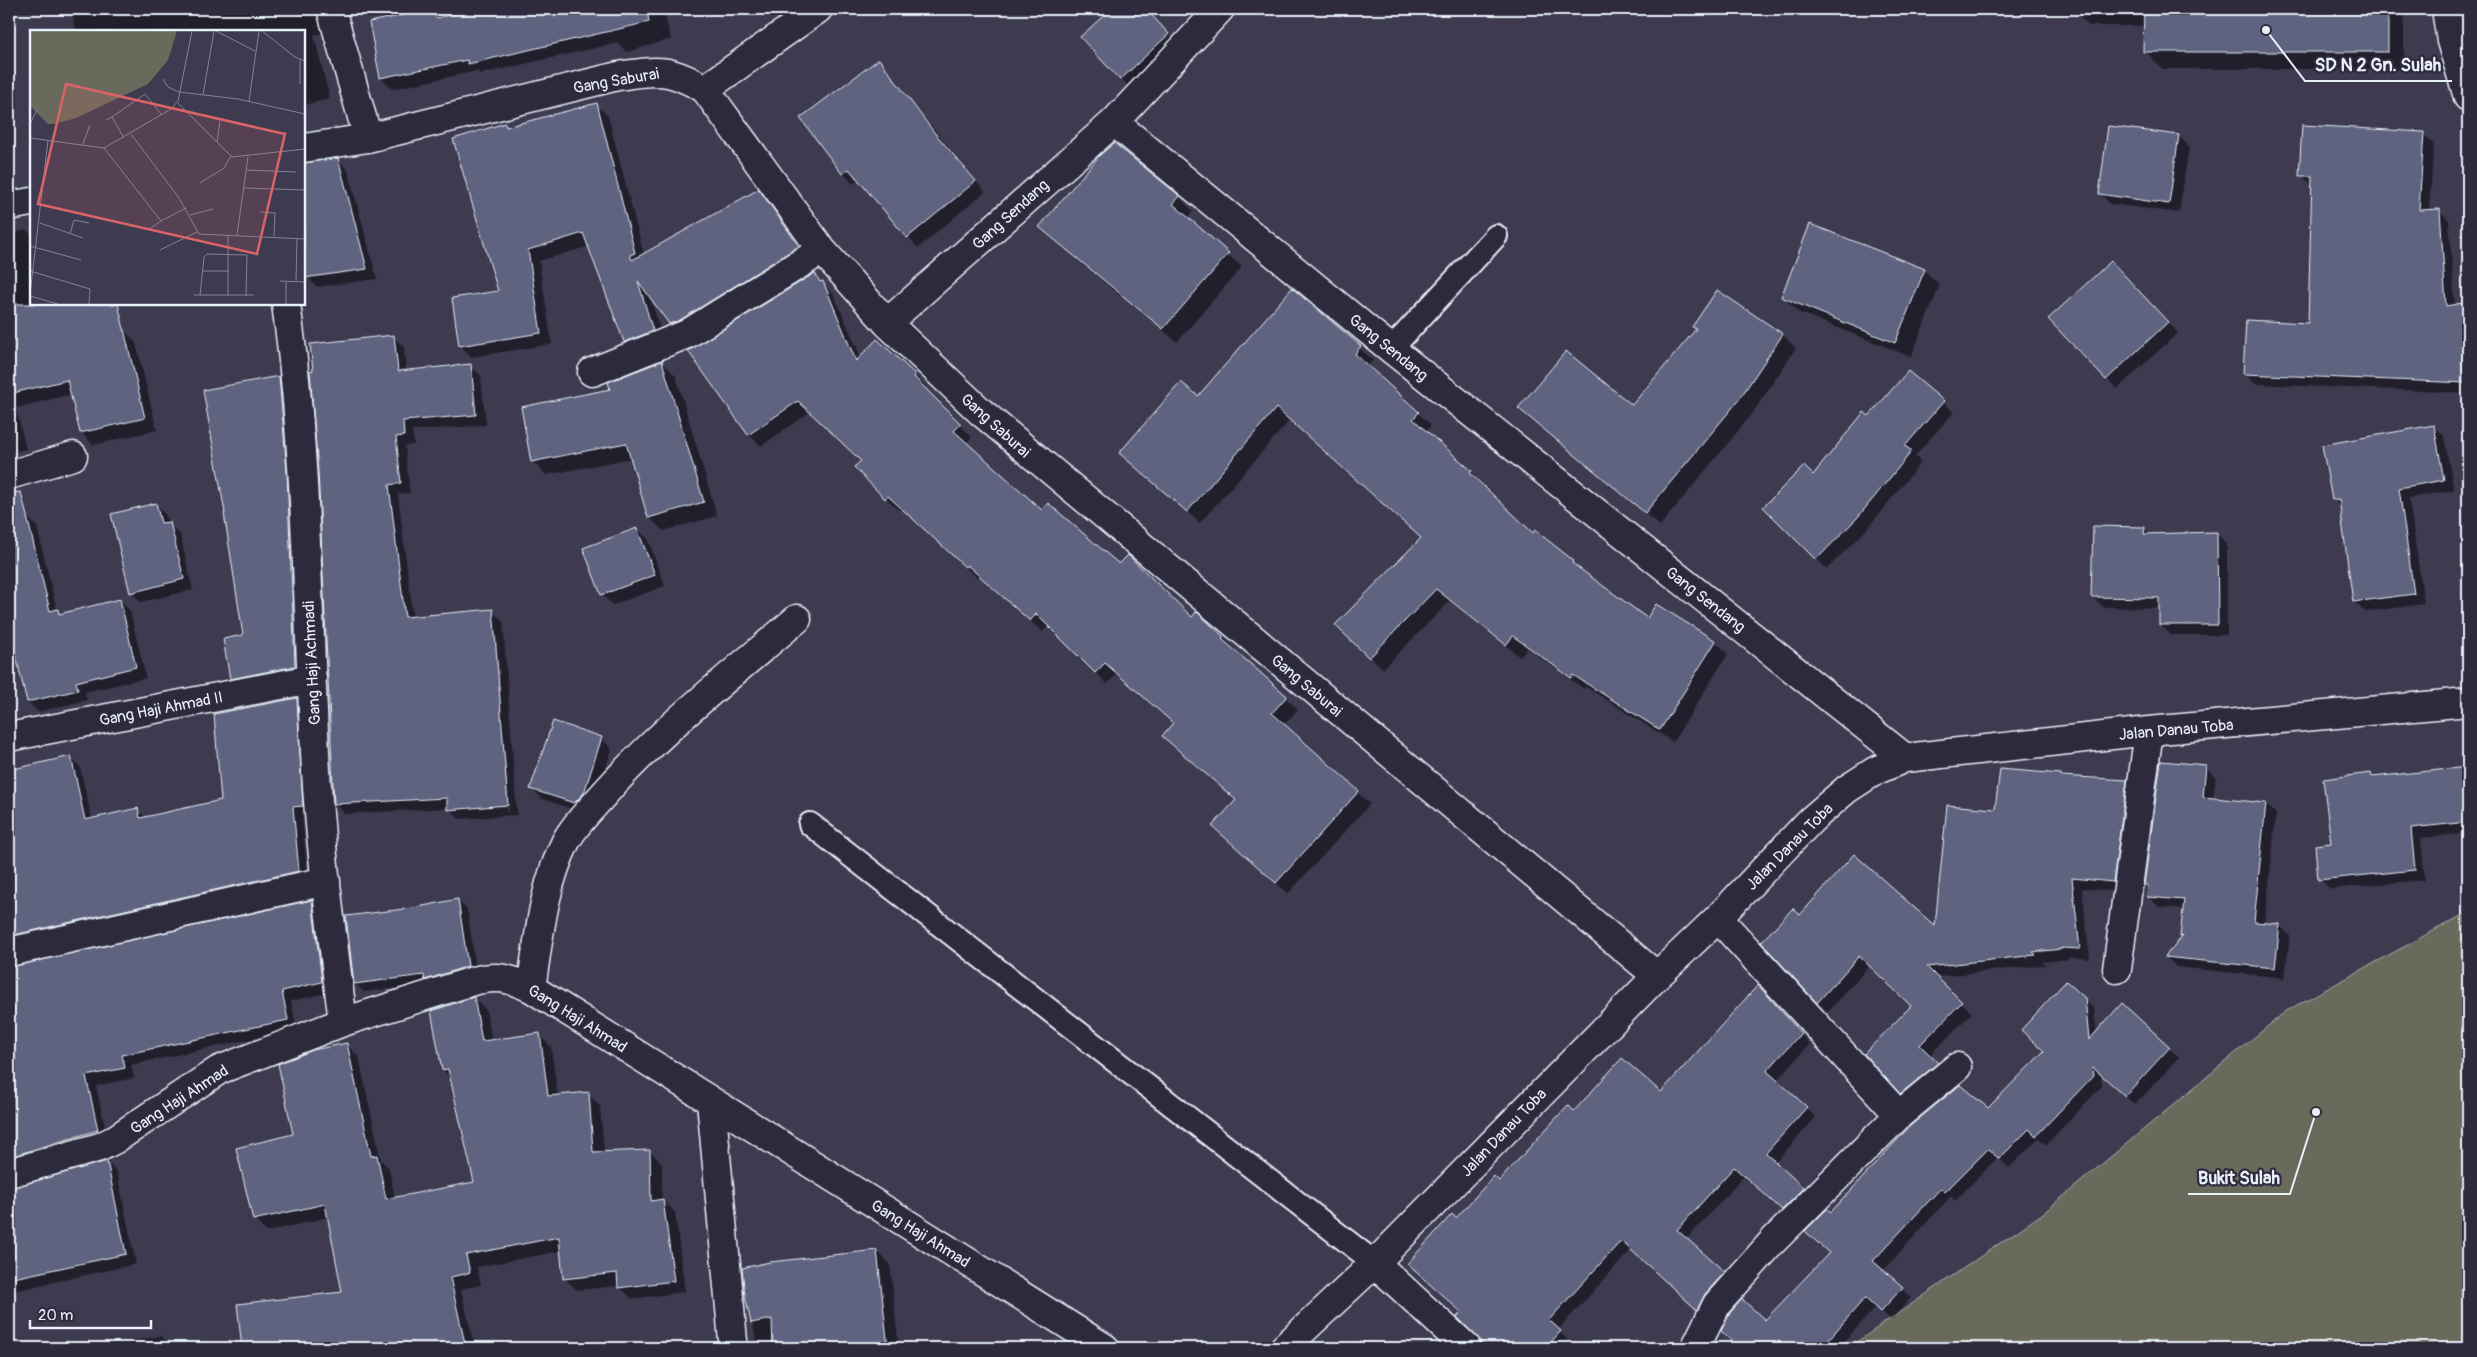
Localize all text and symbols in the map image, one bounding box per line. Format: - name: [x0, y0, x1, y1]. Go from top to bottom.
- inset map: [30, 30, 305, 305]
- callout: SD N 2 Gn. Sulah: [2305, 48, 2452, 81]
- text: SD N 2 Gn. Sulah: [2315, 54, 2442, 77]
- street label: Gang Saburai: [572, 64, 661, 98]
- street label: Gang Sendang: [968, 175, 1053, 254]
- street label: Gang Sendang: [1345, 310, 1432, 386]
- street label: Gang Saburai: [956, 389, 1034, 462]
- street label: Gang Sendang: [1661, 562, 1749, 637]
- street label: Gang Haji Achmadi: [299, 600, 325, 725]
- street label: Gang Saburai: [1267, 650, 1346, 721]
- street label: Gang Haji Ahmad II: [98, 687, 225, 731]
- street label: Jalan Danau Toba: [2118, 715, 2234, 745]
- street label: Jalan Danau Toba: [1742, 799, 1837, 894]
- street label: Gang Haji Ahmad: [524, 980, 631, 1057]
- street label: Gang Haji Ahmad: [127, 1061, 232, 1139]
- street label: Jalan Danau Toba: [1457, 1084, 1551, 1181]
- callout: Bukit Sulah: [2188, 1161, 2290, 1194]
- text: Bukit Sulah: [2198, 1167, 2280, 1190]
- street label: Gang Haji Ahmad: [867, 1195, 974, 1272]
- scale bar: [30, 1297, 151, 1329]
- text: 20 m: [38, 1306, 73, 1325]

